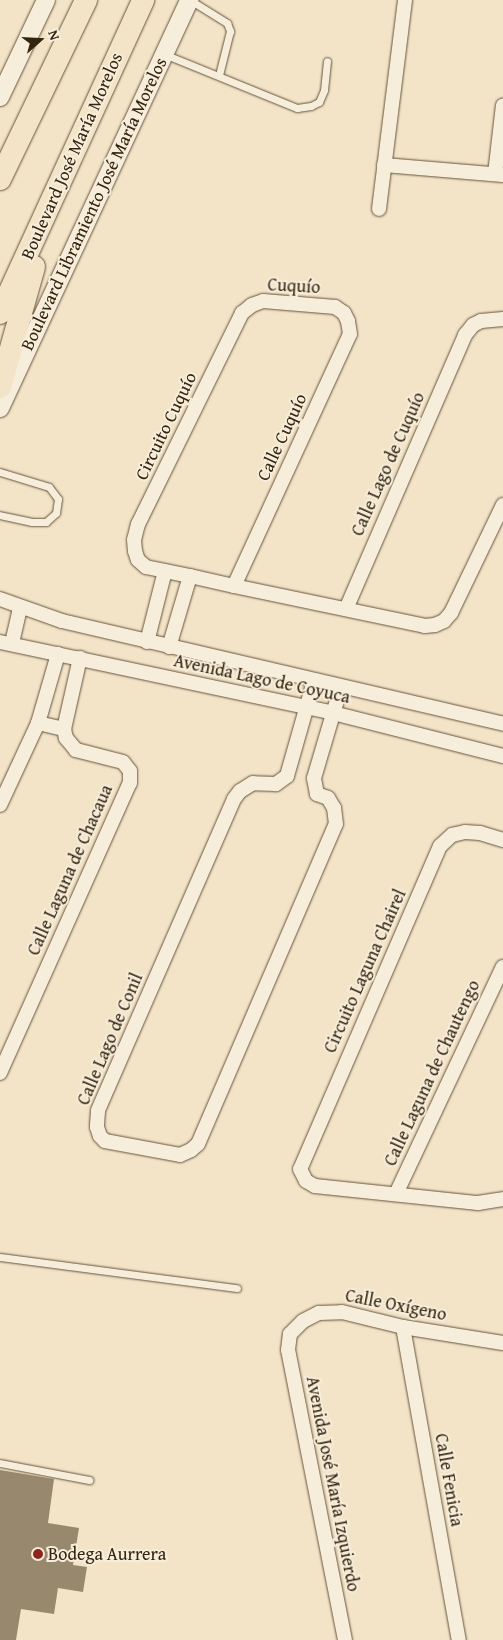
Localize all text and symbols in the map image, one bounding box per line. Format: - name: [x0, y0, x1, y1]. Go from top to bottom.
- north arrow: [15, 15, 65, 65]
- text: N: [43, 27, 65, 43]
- street label: Boulevard José María Morelos: [17, 49, 127, 263]
- street label: Boulevard Libramiento José María Morelos: [16, 54, 172, 354]
- street label: Cuquío: [267, 274, 321, 298]
- street label: Circuito Cuquío: [131, 369, 201, 483]
- street label: Calle Lago de Cuquío: [347, 389, 429, 539]
- street label: Calle Cuquío: [252, 390, 312, 484]
- street label: Avenida Lago de Coyuca: [172, 650, 352, 708]
- street label: Calle Laguna de Chacaua: [23, 781, 117, 959]
- street label: Circuito Laguna Chairel: [319, 886, 411, 1056]
- street label: Calle Lago de Conil: [72, 970, 148, 1108]
- street label: Calle Laguna de Chautengo: [379, 977, 485, 1169]
- street label: Calle Oxígeno: [344, 1285, 448, 1325]
- street label: Avenida José María Izquierdo: [302, 1374, 364, 1594]
- street label: Calle Fenicia: [430, 1432, 468, 1528]
- place label: Bodega Aurrera: [48, 1543, 166, 1565]
- marker: Bodega Aurrera: [32, 1548, 44, 1560]

